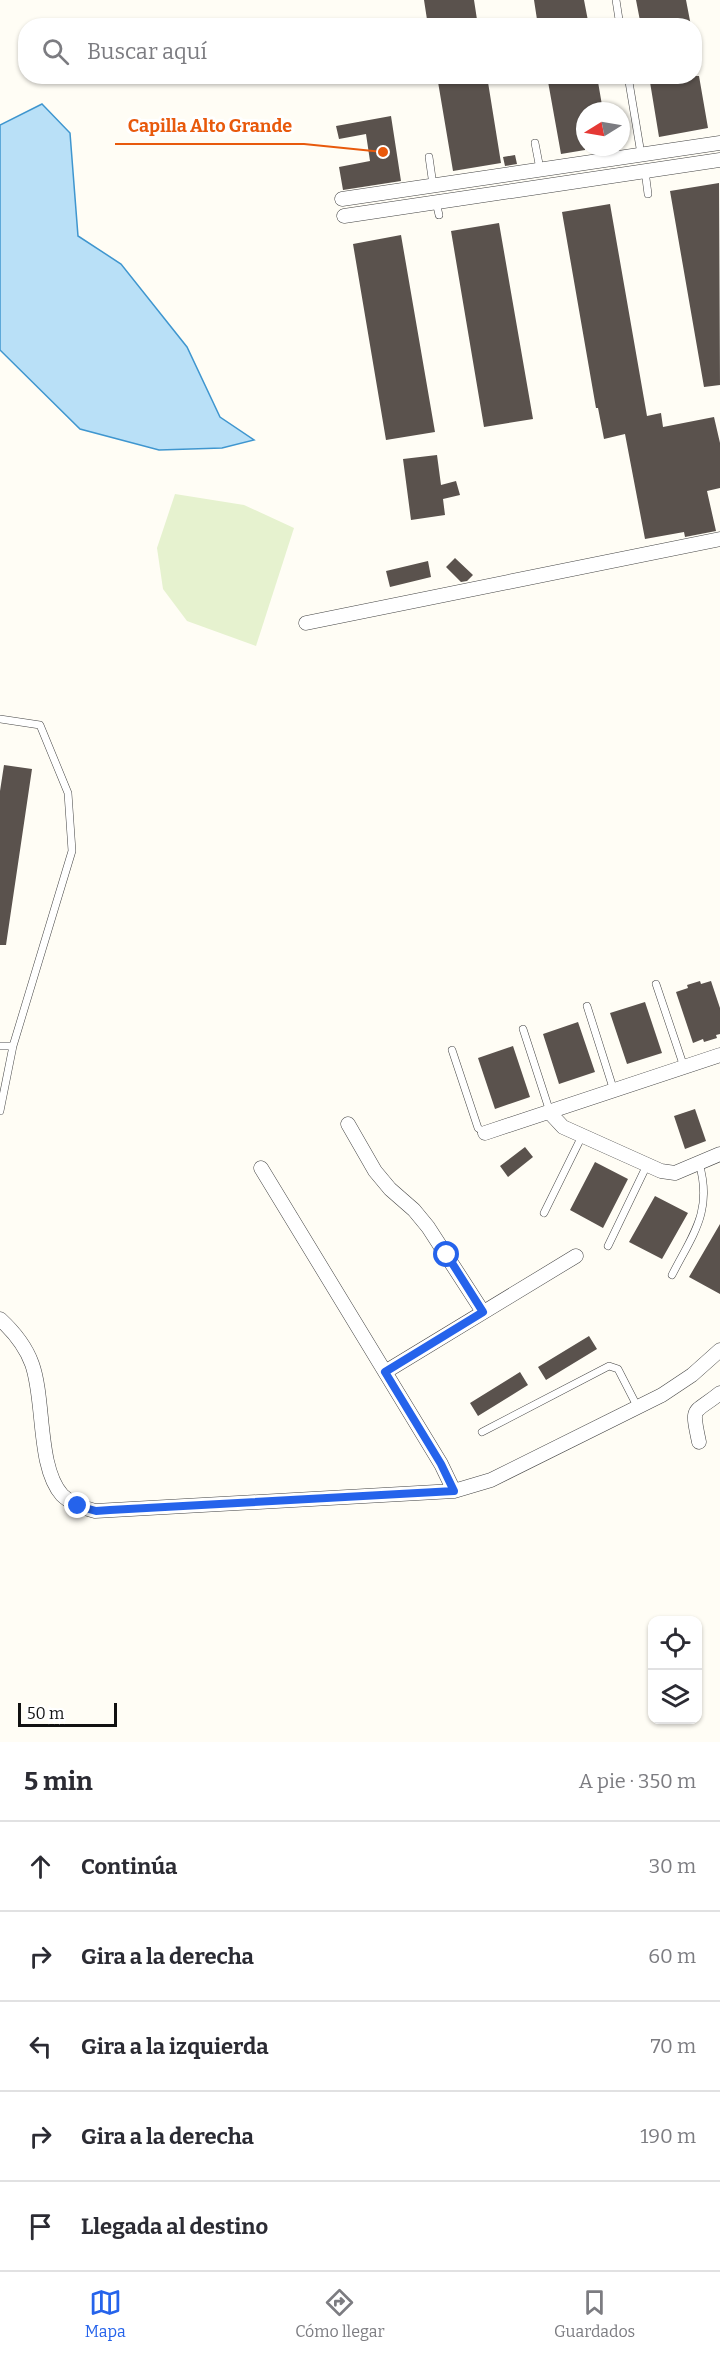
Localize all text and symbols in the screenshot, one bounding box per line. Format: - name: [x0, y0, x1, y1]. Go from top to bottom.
- search box: [18, 18, 702, 84]
- icon: search: [39, 35, 72, 68]
- text: Buscar aquí: [87, 38, 207, 65]
- north arrow: [576, 102, 630, 156]
- callout: Capilla Alto Grande: [115, 108, 304, 144]
- text: Capilla Alto Grande: [128, 115, 292, 137]
- route start: [433, 1241, 459, 1267]
- route end: [64, 1492, 90, 1518]
- map controls: [648, 1616, 702, 1724]
- button: locate: [648, 1616, 702, 1670]
- button: layers: [648, 1670, 702, 1724]
- scale bar: [18, 1700, 117, 1728]
- text: 50 m: [27, 1704, 64, 1723]
- text: 5 min: [24, 1766, 93, 1797]
- text: A pie · 350 m: [579, 1769, 696, 1793]
- icon: ahead: [24, 1850, 57, 1883]
- text: Continúa: [81, 1853, 177, 1880]
- text: 30 m: [649, 1854, 696, 1878]
- icon: right: [24, 1940, 57, 1973]
- text: Gira a la derecha: [81, 1943, 254, 1970]
- text: 60 m: [648, 1944, 696, 1968]
- icon: left: [24, 2030, 57, 2063]
- text: Gira a la izquierda: [81, 2033, 269, 2060]
- text: 70 m: [650, 2034, 696, 2058]
- icon: right: [24, 2120, 57, 2153]
- text: Gira a la derecha: [81, 2123, 254, 2150]
- text: 190 m: [640, 2124, 696, 2148]
- icon: arrive: [24, 2210, 57, 2243]
- text: Llegada al destino: [81, 2213, 268, 2240]
- tab: Mapa: [85, 2286, 126, 2341]
- tab: Cómo llegar: [295, 2286, 384, 2341]
- tab: Guardados: [554, 2286, 635, 2341]

